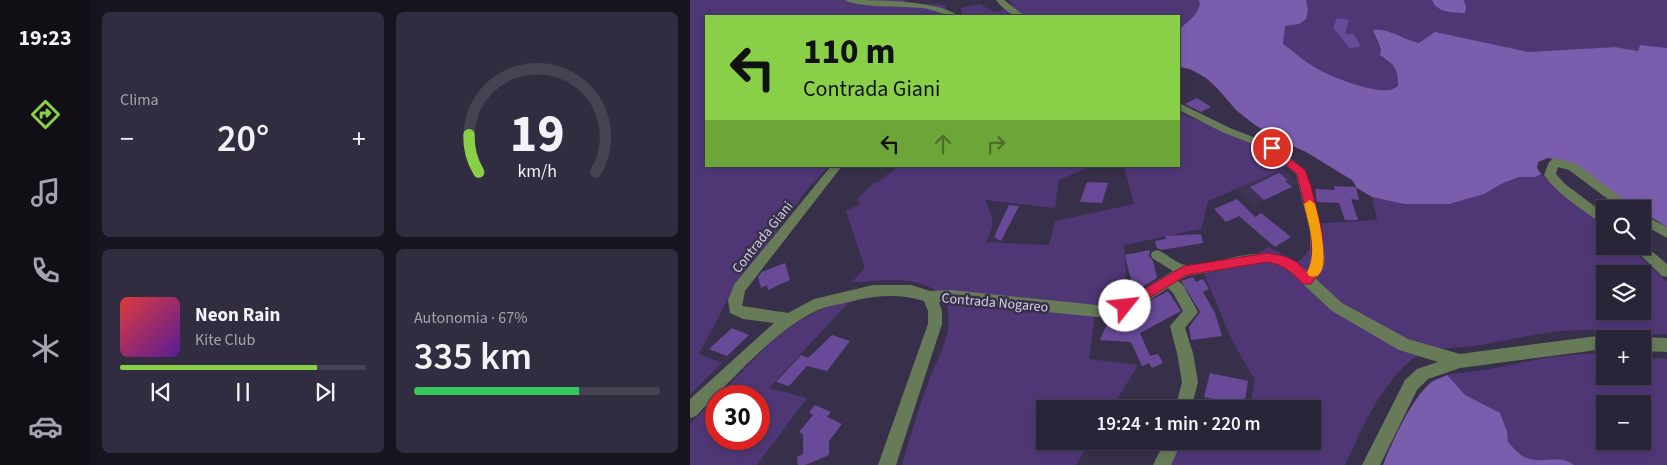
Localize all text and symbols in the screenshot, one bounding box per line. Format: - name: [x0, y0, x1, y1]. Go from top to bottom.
- text: 19:23: [18, 22, 72, 54]
- text: 110 m: [803, 27, 895, 77]
- icon: left: [720, 35, 785, 100]
- text: Contrada Giani: [803, 73, 940, 105]
- text: Clima: [120, 89, 158, 111]
- icon: directions: [28, 97, 63, 132]
- text: 19: [510, 98, 564, 172]
- text: 20°: [217, 112, 269, 166]
- text: −: [120, 119, 134, 159]
- text: +: [352, 119, 366, 159]
- pin: [1251, 127, 1293, 169]
- icon: left: [876, 130, 904, 158]
- icon: ahead: [929, 130, 957, 158]
- icon: right: [982, 130, 1010, 158]
- icon: arrive: [1258, 134, 1286, 162]
- text: km/h: [517, 159, 557, 184]
- icon: music: [28, 175, 63, 210]
- street label: Contrada Giani: [727, 197, 798, 278]
- map controls: [1596, 200, 1651, 450]
- button: search: [1596, 200, 1651, 255]
- icon: phone: [28, 253, 63, 288]
- button: layers: [1596, 265, 1651, 320]
- position arrow: [1098, 279, 1150, 331]
- street label: Contrada Nogareo: [941, 288, 1049, 318]
- text: Neon Rain: [195, 302, 280, 329]
- text: Autonomia · 67%: [414, 307, 527, 329]
- text: Kite Club: [195, 329, 255, 351]
- text: 335 km: [414, 330, 532, 384]
- button: +: [1596, 330, 1651, 385]
- icon: climate: [28, 331, 63, 366]
- icon: previous: [147, 378, 175, 406]
- icon: pause: [229, 378, 257, 406]
- icon: next: [311, 378, 339, 406]
- speed limit sign: 30: [705, 385, 770, 450]
- button: −: [1596, 395, 1651, 450]
- icon: car: [28, 409, 63, 444]
- text: 19:24 · 1 min · 220 m: [1096, 411, 1261, 438]

